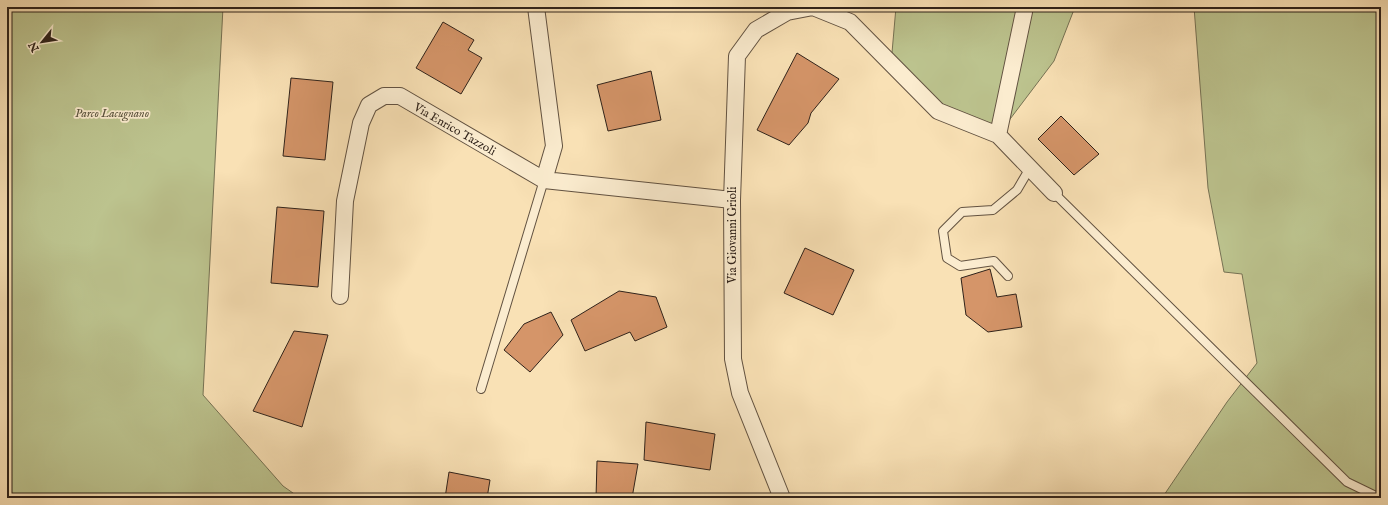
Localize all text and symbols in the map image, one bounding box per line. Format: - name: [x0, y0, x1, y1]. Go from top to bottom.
- north arrow: [22, 22, 62, 62]
- text: N: [26, 38, 43, 55]
- street label: Via Enrico Tazzoli: [410, 99, 499, 159]
- park label: Parco Lacugnano: [75, 106, 149, 122]
- street label: Via Giovanni Grioli: [725, 187, 740, 285]

